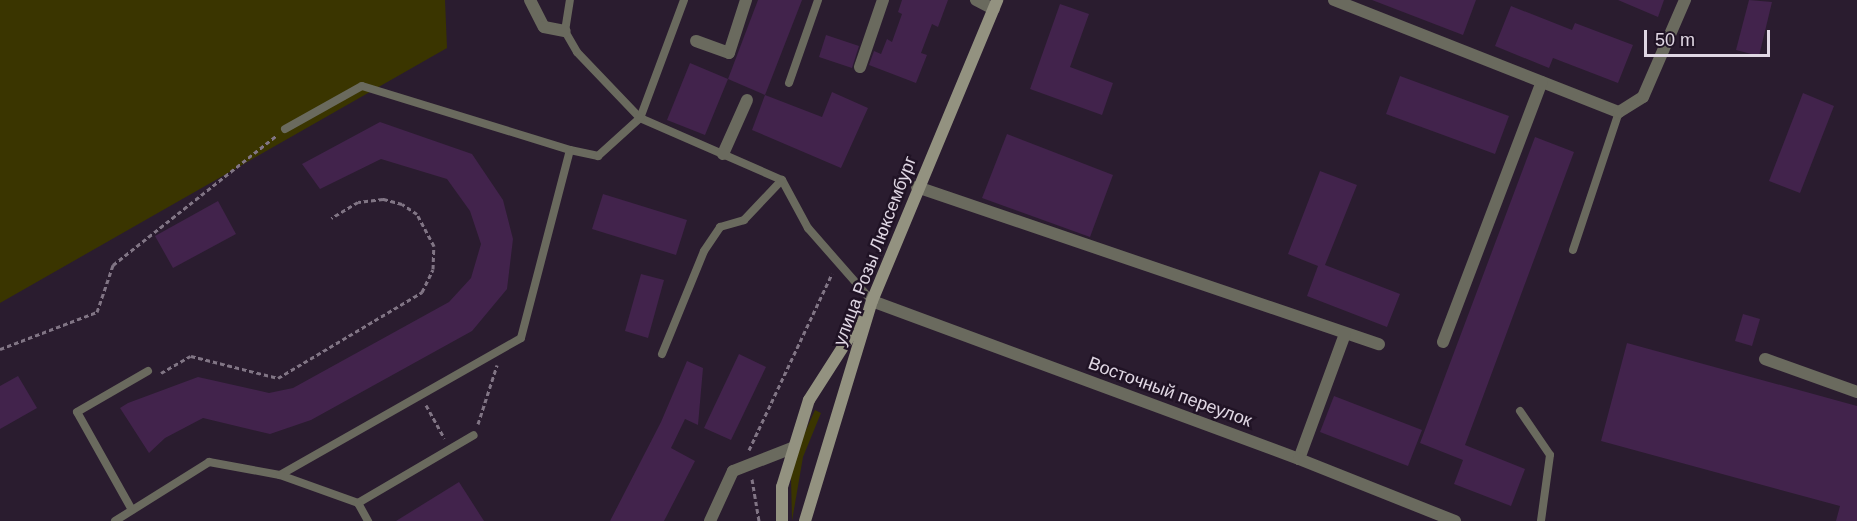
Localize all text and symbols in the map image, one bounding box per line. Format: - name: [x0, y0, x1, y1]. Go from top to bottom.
- scale bar: [1647, 18, 1773, 56]
- text: 50 m: [1655, 30, 1695, 50]
- street label: улица Розы Люксембург: [829, 153, 921, 349]
- street label: Восточный переулок: [1085, 352, 1255, 432]

